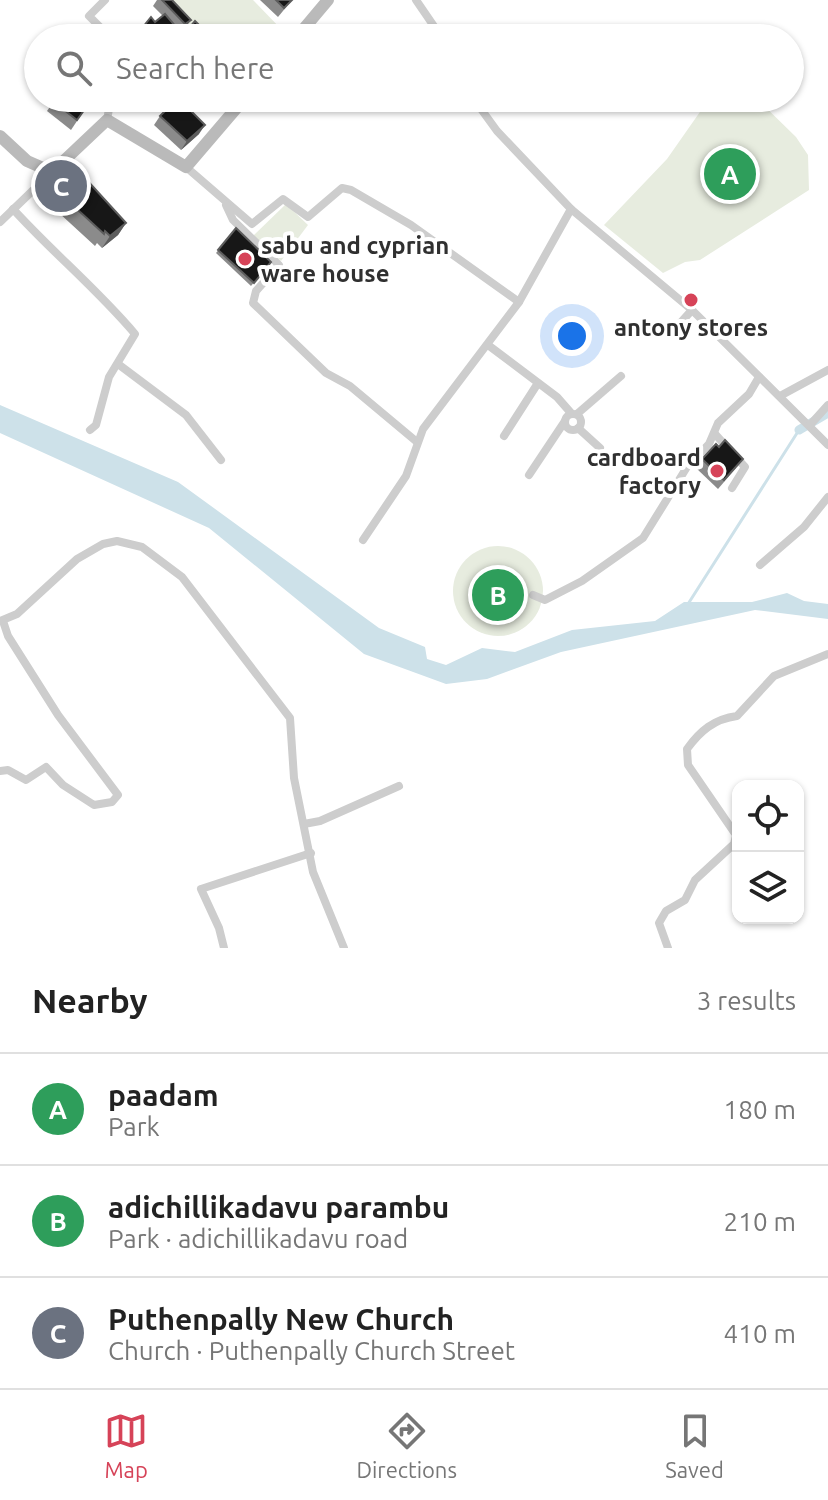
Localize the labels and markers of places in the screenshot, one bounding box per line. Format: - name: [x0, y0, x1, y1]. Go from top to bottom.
- pin: A: [704, 144, 756, 204]
- pin: C: [35, 156, 87, 216]
- place label: sabu and cyprian ware house: [261, 232, 449, 287]
- marker: sabu and cyprian ware house: [236, 250, 254, 268]
- marker: antony stores: [682, 291, 700, 309]
- place label: antony stores: [614, 314, 768, 341]
- place label: cardboard factory: [587, 444, 701, 499]
- marker: cardboard factory: [708, 462, 726, 480]
- pin: B: [472, 565, 524, 625]

